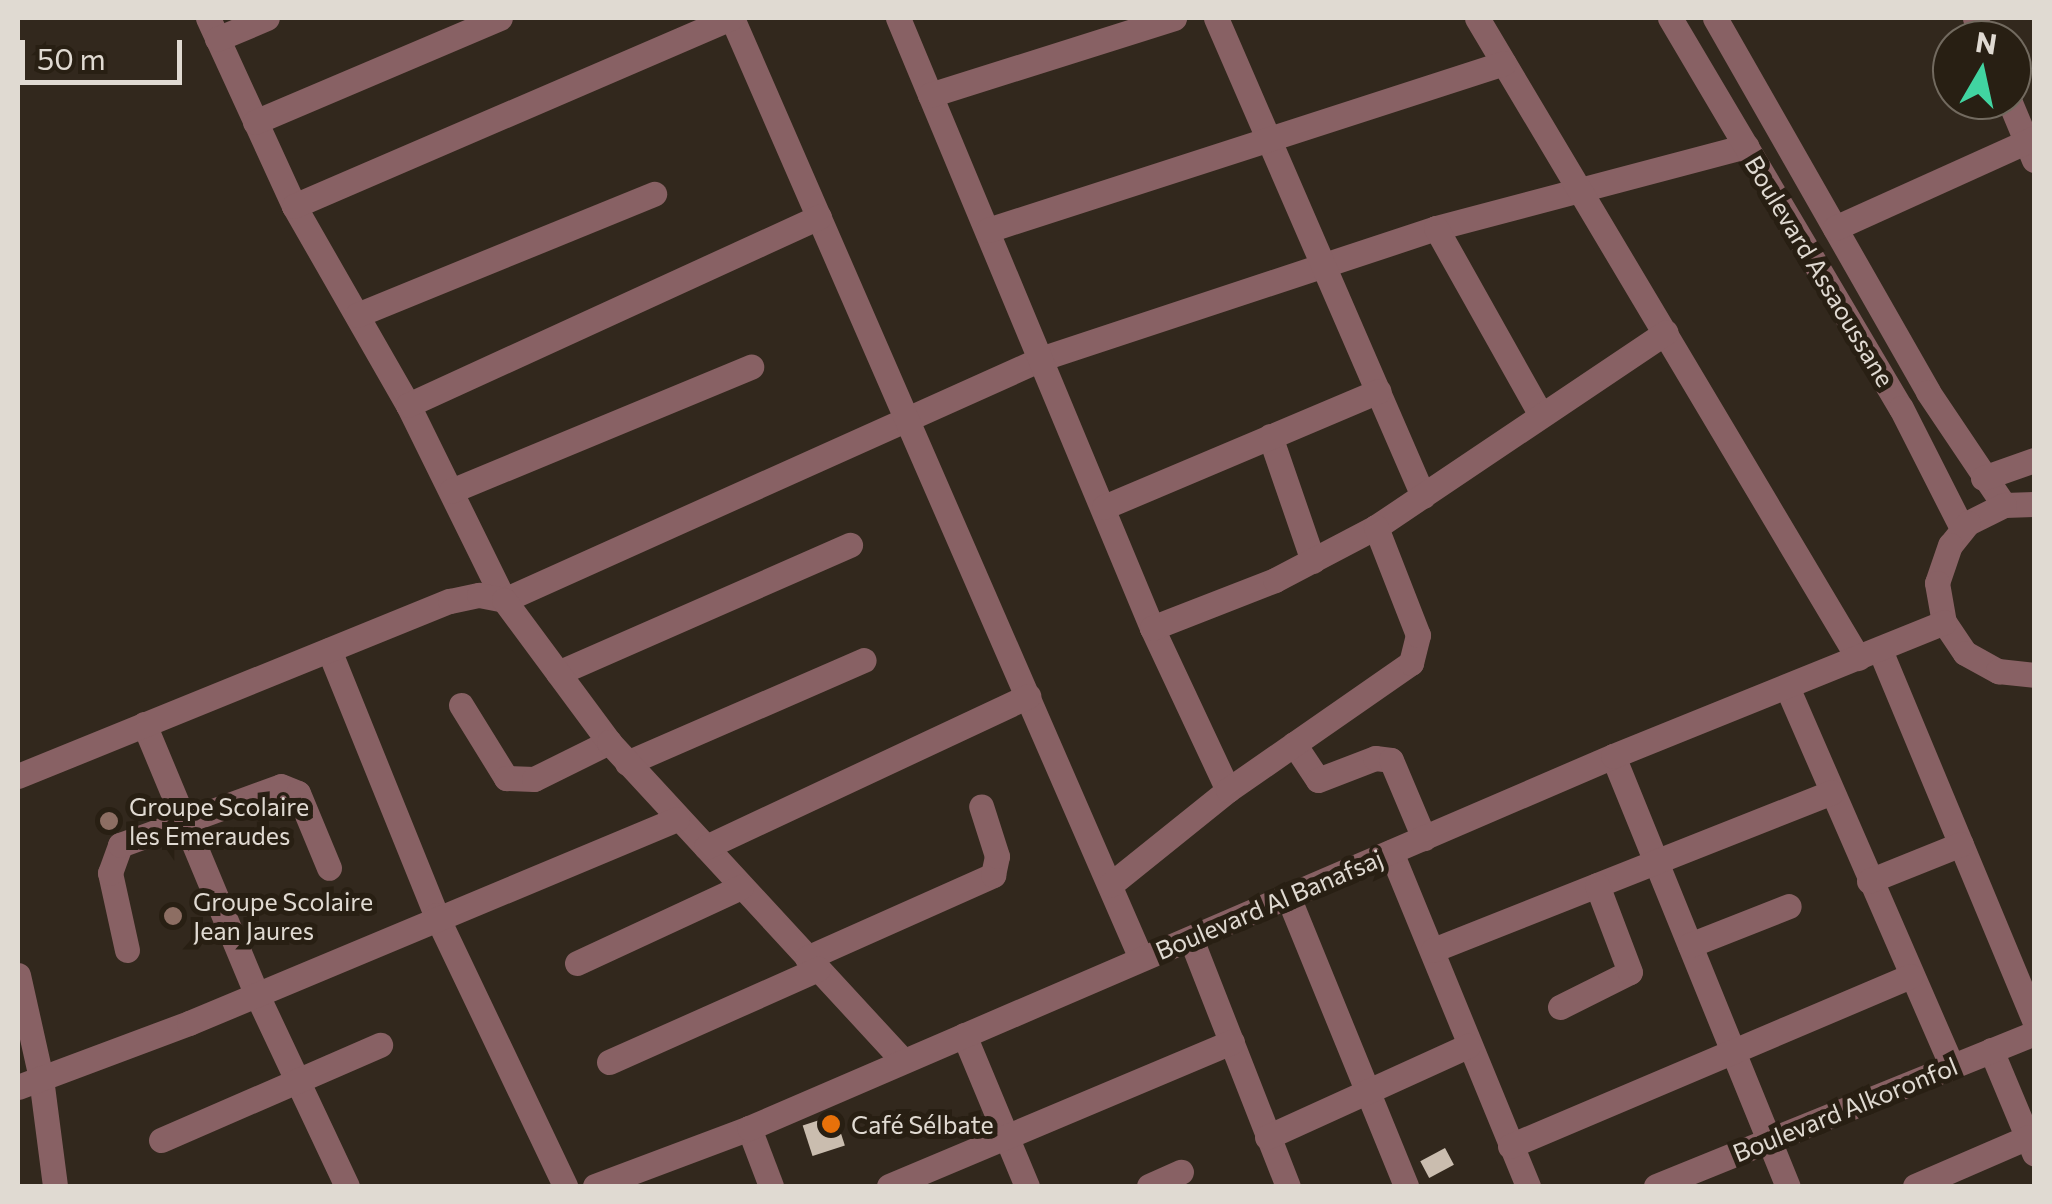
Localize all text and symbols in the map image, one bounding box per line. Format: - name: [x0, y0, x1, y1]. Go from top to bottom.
- scale bar: [25, 20, 188, 82]
- north arrow: [1932, 20, 2032, 120]
- text: N: [1973, 24, 1999, 61]
- text: 50 m: [37, 39, 106, 76]
- street label: Boulevard Assaoussane: [1739, 150, 1901, 392]
- place label: Groupe Scolaire les Emeraudes: [129, 792, 309, 851]
- marker: Groupe Scolaire les Emeraudes: [98, 810, 120, 832]
- street label: Boulevard Al Banafsaj: [1151, 843, 1387, 965]
- place label: Groupe Scolaire Jean Jaures: [193, 887, 373, 946]
- marker: Groupe Scolaire Jean Jaures: [162, 905, 184, 927]
- street label: Boulevard Alkoronfol: [1728, 1050, 1962, 1168]
- place label: Café Sélbate: [851, 1109, 994, 1139]
- marker: Café Sélbate: [820, 1113, 842, 1135]

